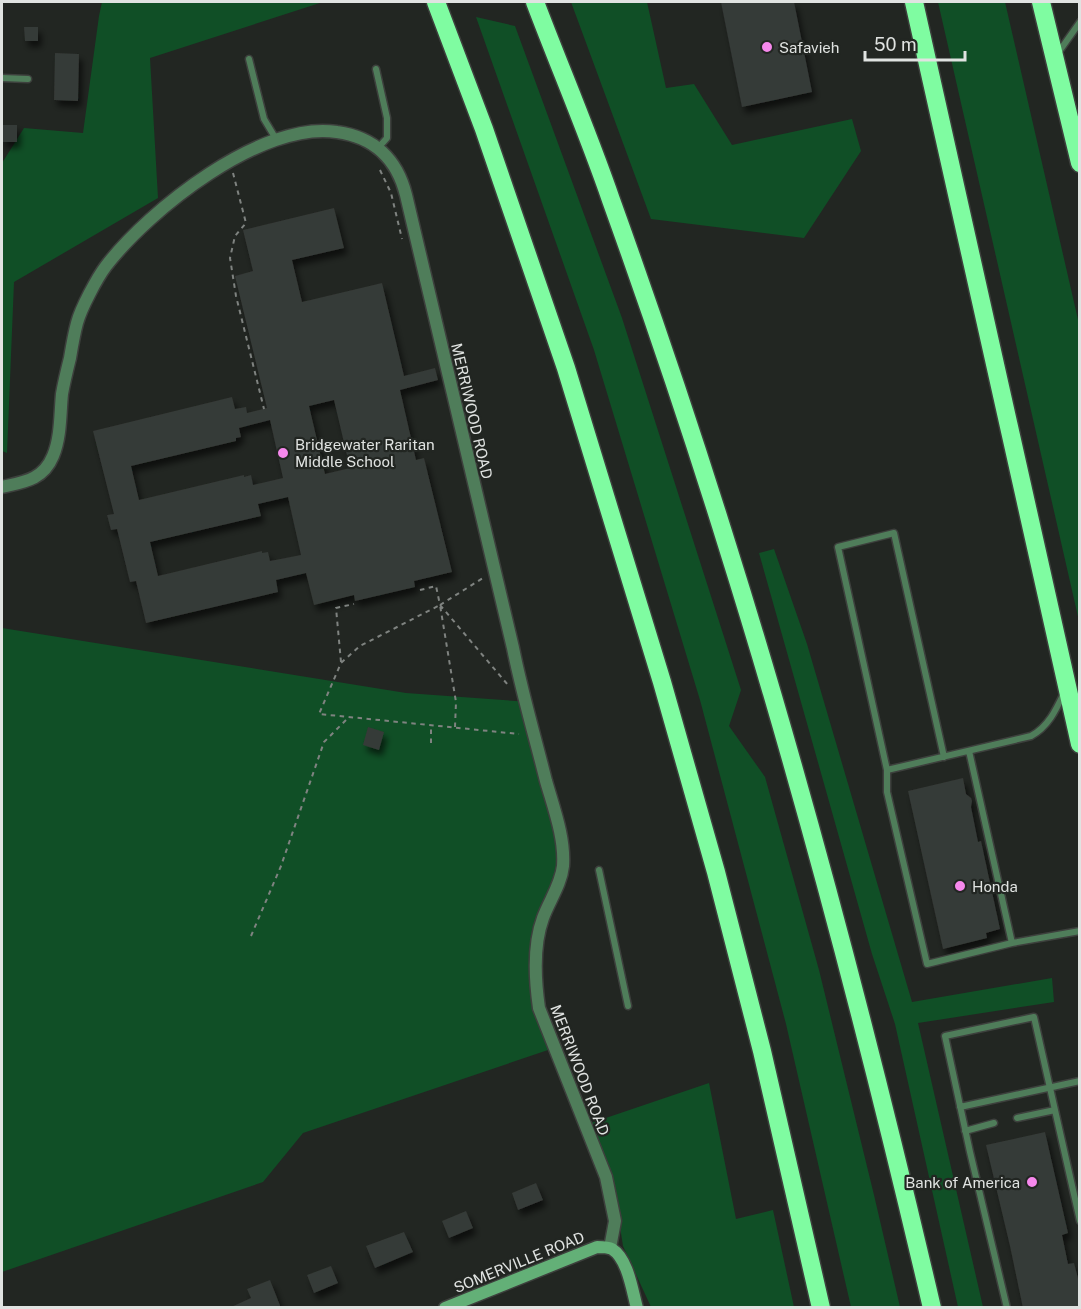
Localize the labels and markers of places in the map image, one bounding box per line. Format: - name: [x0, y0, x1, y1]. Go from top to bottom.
- place label: Safavieh: [779, 39, 840, 56]
- marker: Safavieh: [760, 40, 774, 54]
- place label: Bridgewater Raritan Middle School: [295, 436, 435, 470]
- marker: Bridgewater Raritan Middle School: [276, 446, 290, 460]
- place label: Honda: [972, 878, 1018, 895]
- marker: Honda: [953, 879, 967, 893]
- place label: Bank of America: [905, 1174, 1020, 1191]
- marker: Bank of America: [1025, 1175, 1039, 1189]

